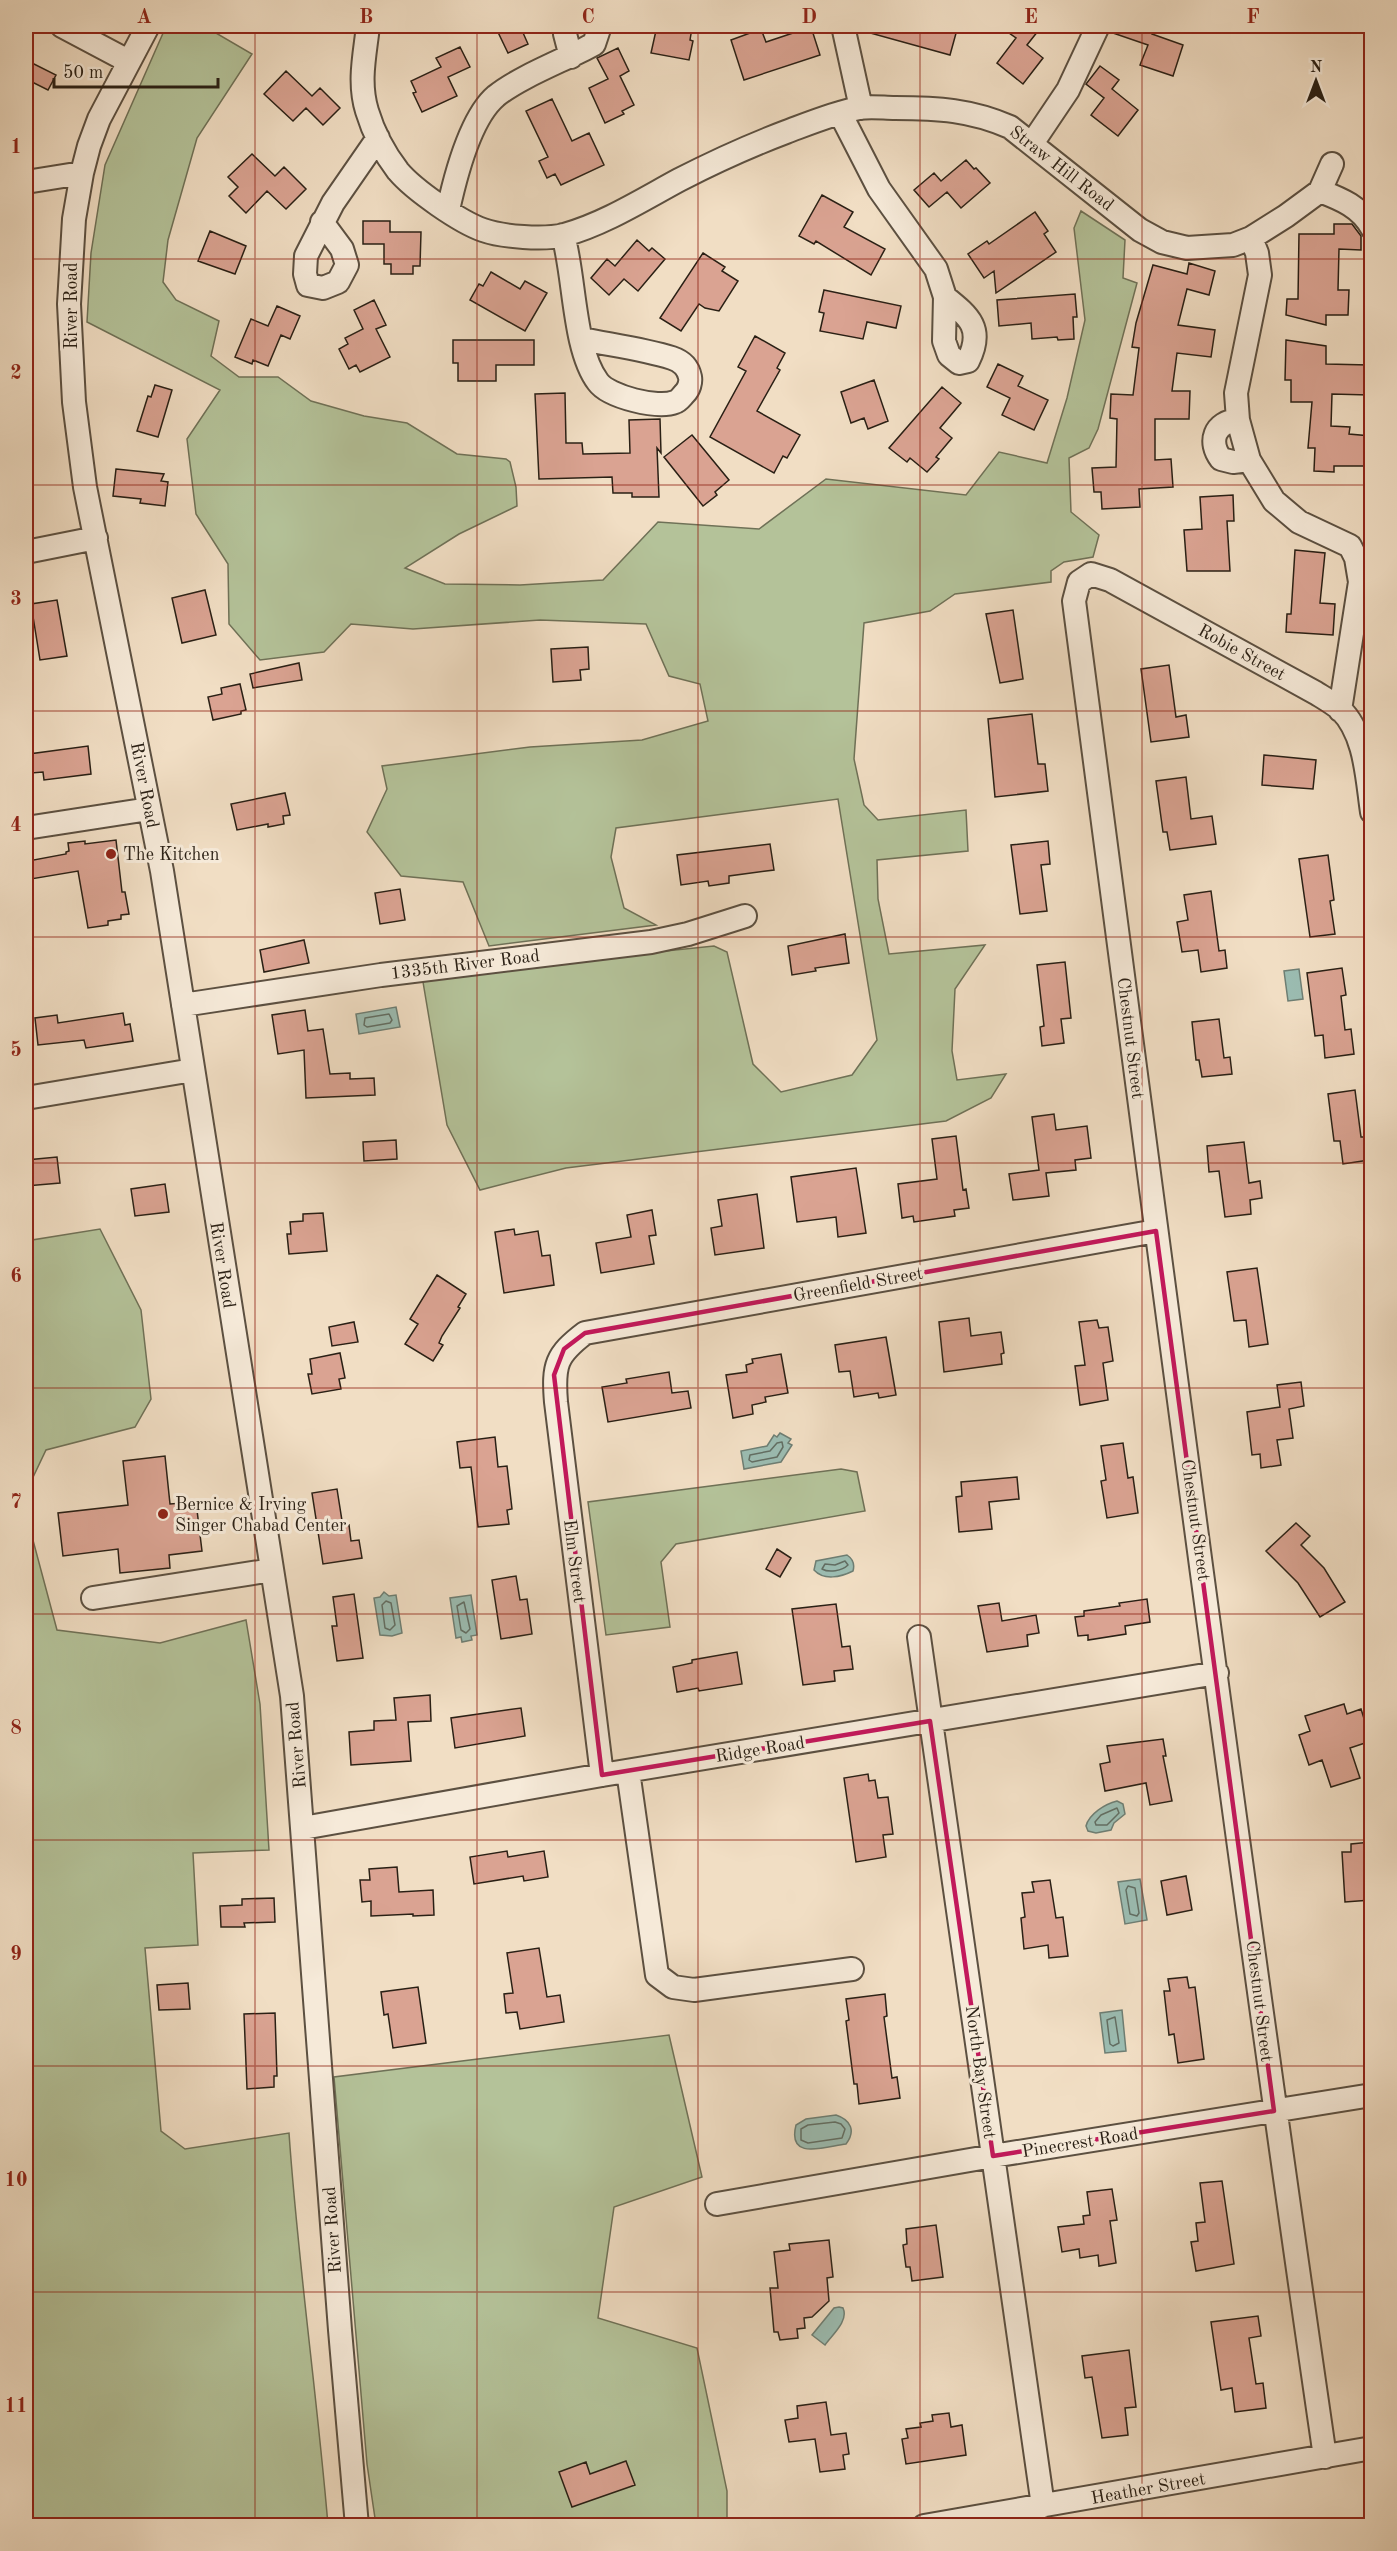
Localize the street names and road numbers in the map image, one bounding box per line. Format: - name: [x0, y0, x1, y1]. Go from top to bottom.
- street label: Straw Hill Road: [1006, 123, 1117, 215]
- street label: River Road: [63, 262, 81, 350]
- street label: Robie Street: [1195, 622, 1288, 684]
- street label: River Road: [127, 741, 161, 830]
- street label: 1335th River Road: [390, 947, 541, 983]
- street label: Chestnut Street: [1114, 976, 1146, 1100]
- street label: River Road: [206, 1221, 238, 1310]
- street label: Greenfield Street: [792, 1265, 924, 1305]
- street label: Chestnut Street: [1178, 1458, 1212, 1582]
- street label: Elm Street: [560, 1518, 588, 1604]
- street label: River Road: [284, 1701, 310, 1789]
- street label: Ridge Road: [714, 1734, 806, 1766]
- street label: Chestnut Street: [1243, 1939, 1275, 2063]
- street label: North Bay Street: [962, 2004, 998, 2140]
- street label: Pinecrest Road: [1021, 2125, 1140, 2161]
- street label: River Road: [321, 2186, 345, 2274]
- street label: Heather Street: [1090, 2470, 1207, 2508]

